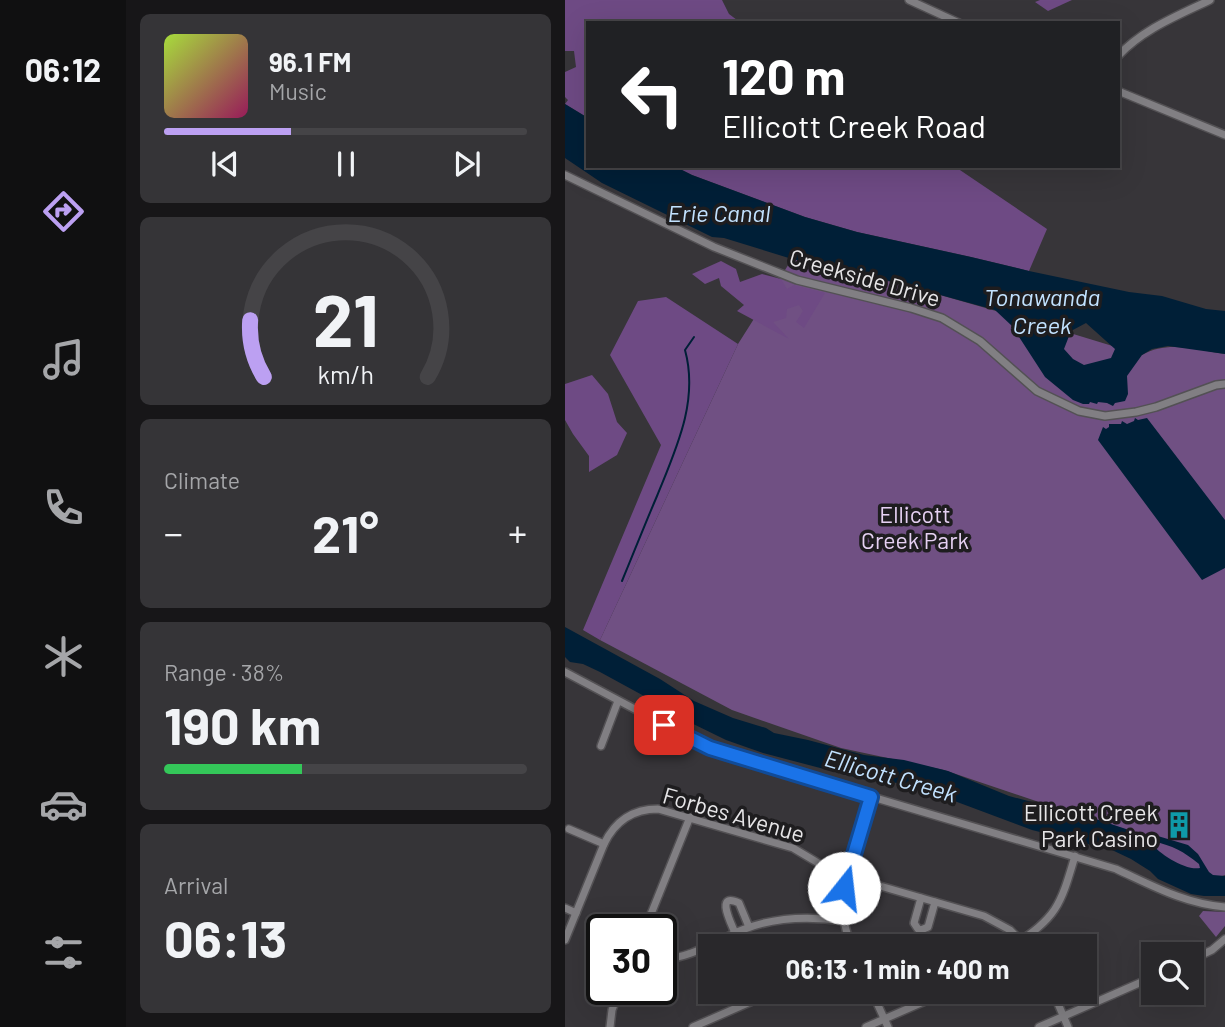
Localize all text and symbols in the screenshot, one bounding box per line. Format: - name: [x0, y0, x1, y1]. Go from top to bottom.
- text: 96.1 FM: [269, 46, 351, 77]
- text: 120 m: [722, 46, 845, 105]
- icon: left: [607, 49, 698, 140]
- text: 06:12: [25, 50, 101, 88]
- text: Music: [269, 77, 327, 105]
- text: Ellicott Creek Road: [722, 106, 986, 144]
- icon: previous: [206, 145, 244, 183]
- icon: pause: [327, 145, 365, 183]
- icon: next: [448, 145, 486, 183]
- icon: directions: [39, 187, 88, 236]
- water label: Erie Canal: [668, 198, 771, 227]
- street label: Creekside Drive: [786, 242, 944, 312]
- text: 21: [312, 274, 379, 362]
- water label: Tonawanda Creek: [984, 282, 1100, 339]
- icon: music: [39, 335, 88, 384]
- text: km/h: [317, 359, 374, 389]
- text: Climate: [164, 466, 240, 494]
- icon: phone: [39, 483, 88, 532]
- park label: Ellicott Creek Park: [861, 500, 969, 554]
- text: 21°: [312, 501, 379, 563]
- text: −: [164, 509, 183, 555]
- text: +: [508, 509, 527, 555]
- icon: climate: [39, 632, 88, 681]
- text: Range · 38%: [164, 658, 284, 686]
- text: 190 km: [164, 693, 321, 755]
- pin: [634, 695, 694, 755]
- icon: arrive: [645, 706, 683, 744]
- water label: Ellicott Creek: [822, 742, 961, 808]
- icon: car: [39, 780, 88, 829]
- street label: Forbes Avenue: [660, 780, 808, 848]
- place label: Ellicott Creek Park Casino: [1024, 798, 1158, 852]
- building icon: Ellicott Creek Park Casino: [1164, 810, 1194, 840]
- position arrow: [807, 851, 881, 925]
- text: Arrival: [164, 871, 228, 899]
- text: 06:13: [164, 906, 287, 968]
- speed limit sign: 30: [586, 914, 677, 1005]
- icon: filters: [39, 928, 88, 977]
- map controls: [1141, 942, 1204, 1005]
- button: search: [1141, 942, 1204, 1005]
- text: 06:13 · 1 min · 400 m: [786, 953, 1009, 984]

